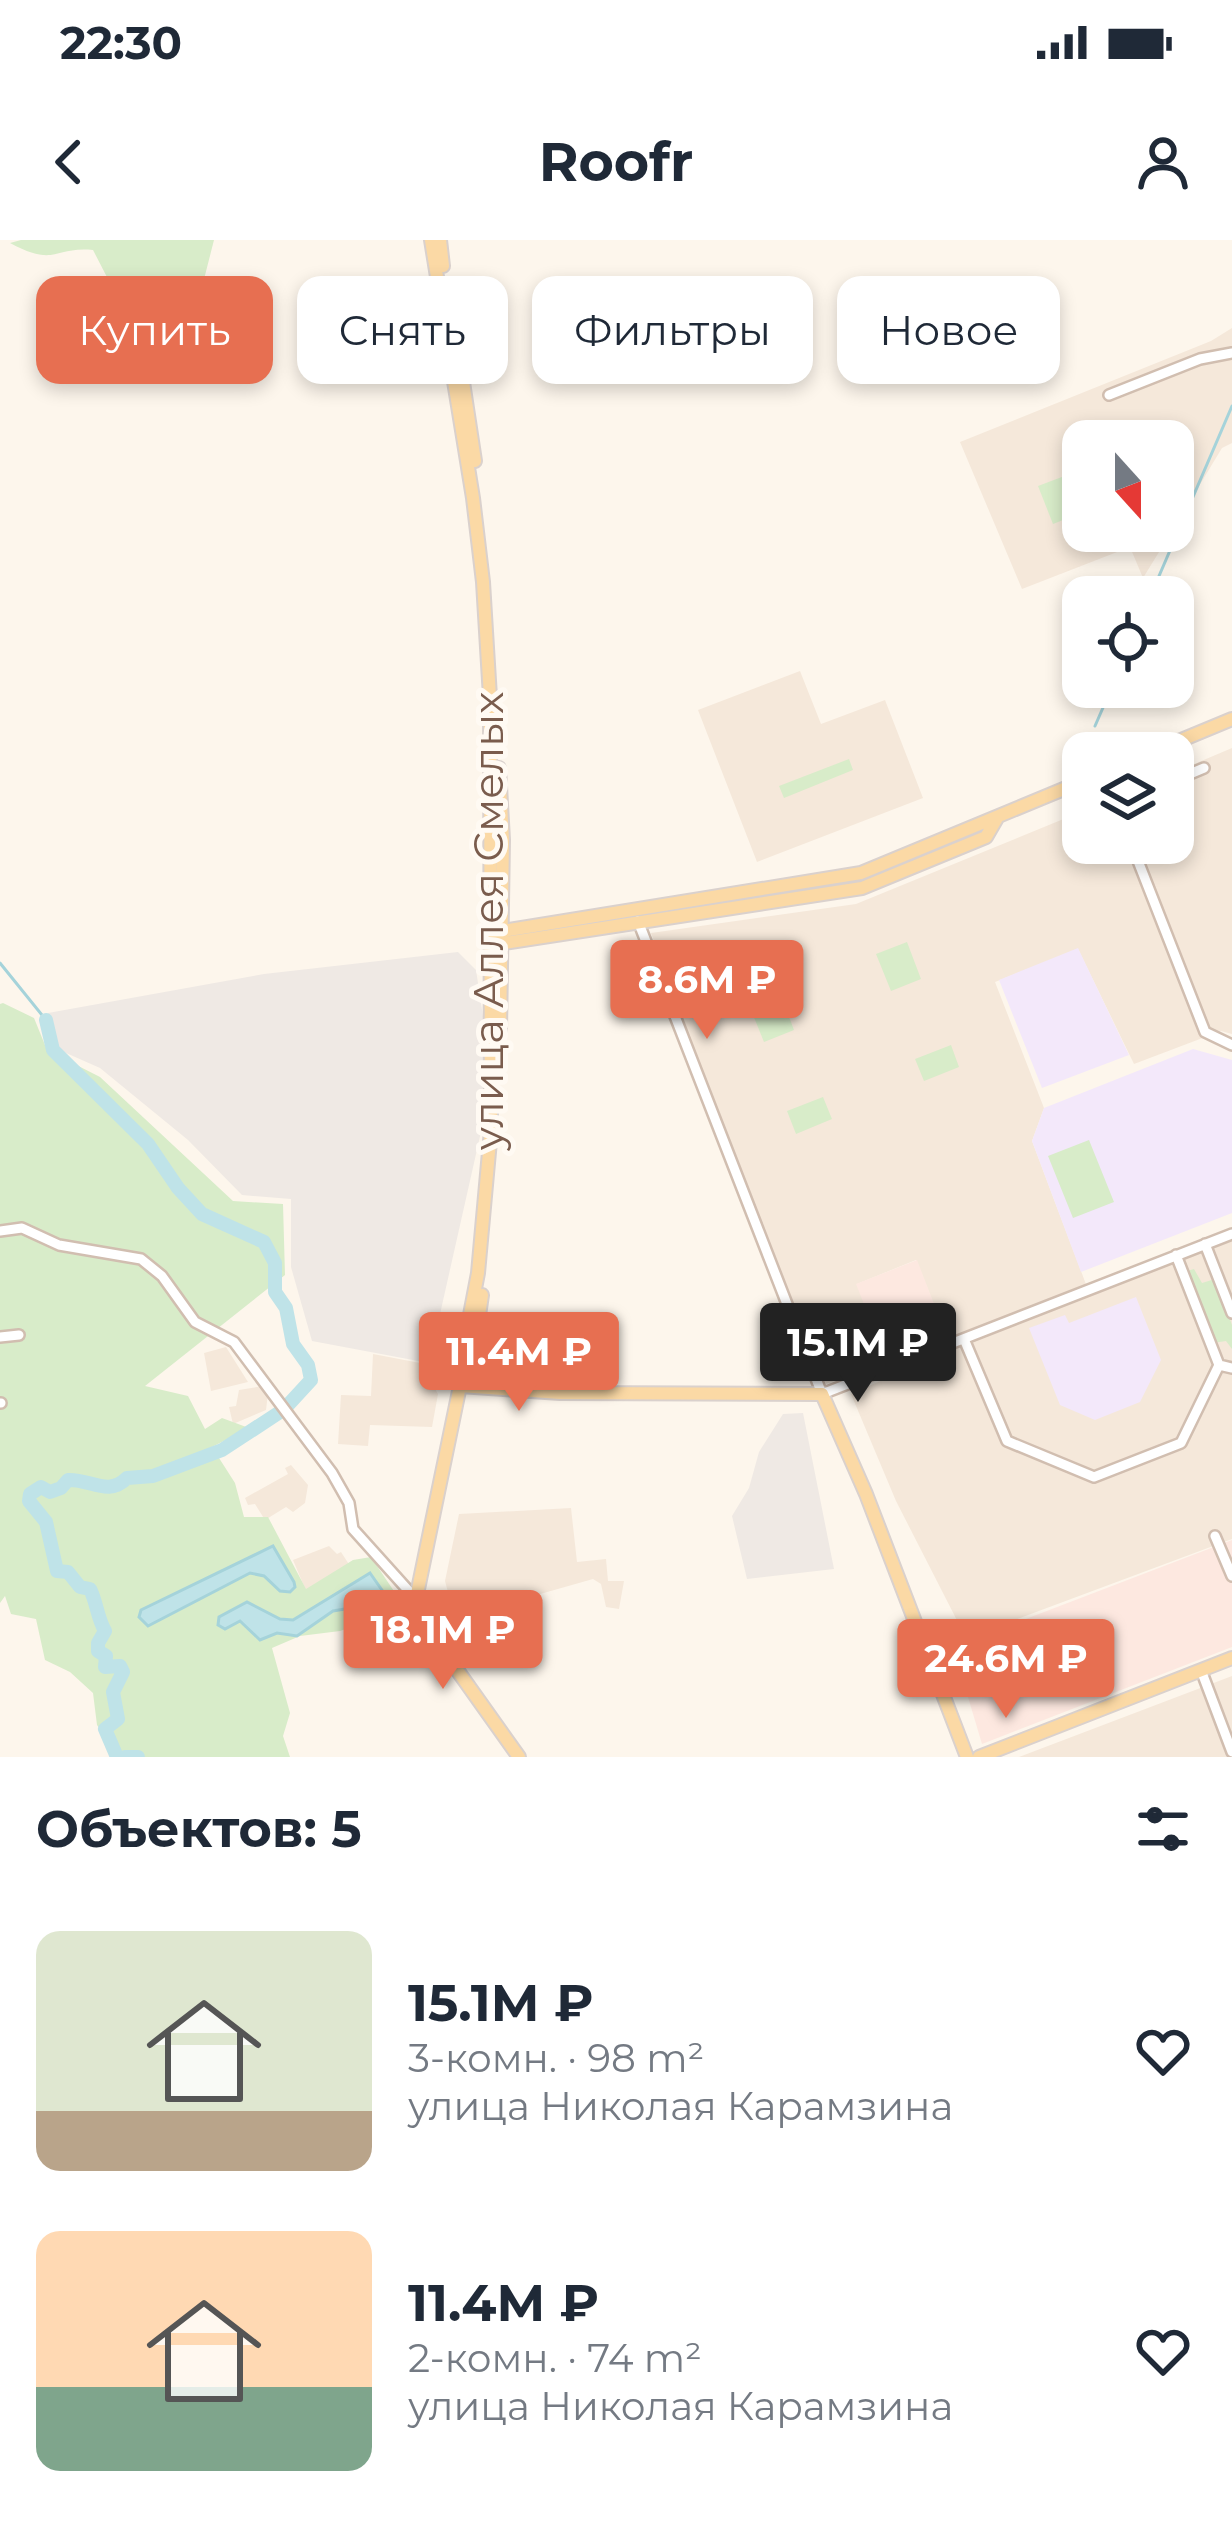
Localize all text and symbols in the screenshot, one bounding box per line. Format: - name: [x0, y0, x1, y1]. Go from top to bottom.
- text: 22:30: [60, 15, 182, 70]
- icon: back: [36, 129, 102, 195]
- text: Roofr: [539, 129, 693, 195]
- icon: person: [1130, 129, 1196, 195]
- chip: Купить: [36, 276, 273, 384]
- chip: Снять: [297, 276, 508, 384]
- chip: Фильтры: [532, 276, 813, 384]
- chip: Новое: [837, 276, 1060, 384]
- north arrow: [1062, 420, 1194, 552]
- map controls: [1062, 420, 1194, 864]
- button: locate: [1062, 576, 1194, 708]
- street label: улица Аллея Смелых: [462, 692, 514, 1151]
- button: layers: [1062, 732, 1194, 864]
- pin: 8.6M ₽: [609, 940, 805, 1042]
- text: 8.6M ₽: [637, 955, 777, 1003]
- pin: 15.1M ₽: [747, 1303, 969, 1405]
- pin: 11.4M ₽: [408, 1312, 630, 1414]
- text: 15.1M ₽: [787, 1318, 929, 1366]
- text: 11.4M ₽: [446, 1327, 592, 1375]
- pin: 18.1M ₽: [332, 1590, 554, 1692]
- text: 18.1M ₽: [371, 1605, 515, 1653]
- pin: 24.6M ₽: [895, 1619, 1117, 1721]
- text: 24.6M ₽: [924, 1634, 1088, 1682]
- icon: filters: [1130, 1796, 1196, 1862]
- text: Объектов: 5: [36, 1798, 362, 1860]
- text: 15.1M ₽: [408, 1972, 594, 2034]
- icon: home: [132, 1979, 276, 2123]
- icon: heart: [1130, 2018, 1196, 2084]
- text: 3-комн. · 98 m²: [408, 2034, 704, 2082]
- text: улица Николая Карамзина: [408, 2082, 953, 2130]
- text: 11.4M ₽: [408, 2272, 599, 2334]
- icon: home: [132, 2279, 276, 2423]
- icon: heart: [1130, 2318, 1196, 2384]
- text: 2-комн. · 74 m²: [408, 2334, 702, 2382]
- text: улица Николая Карамзина: [408, 2382, 953, 2430]

